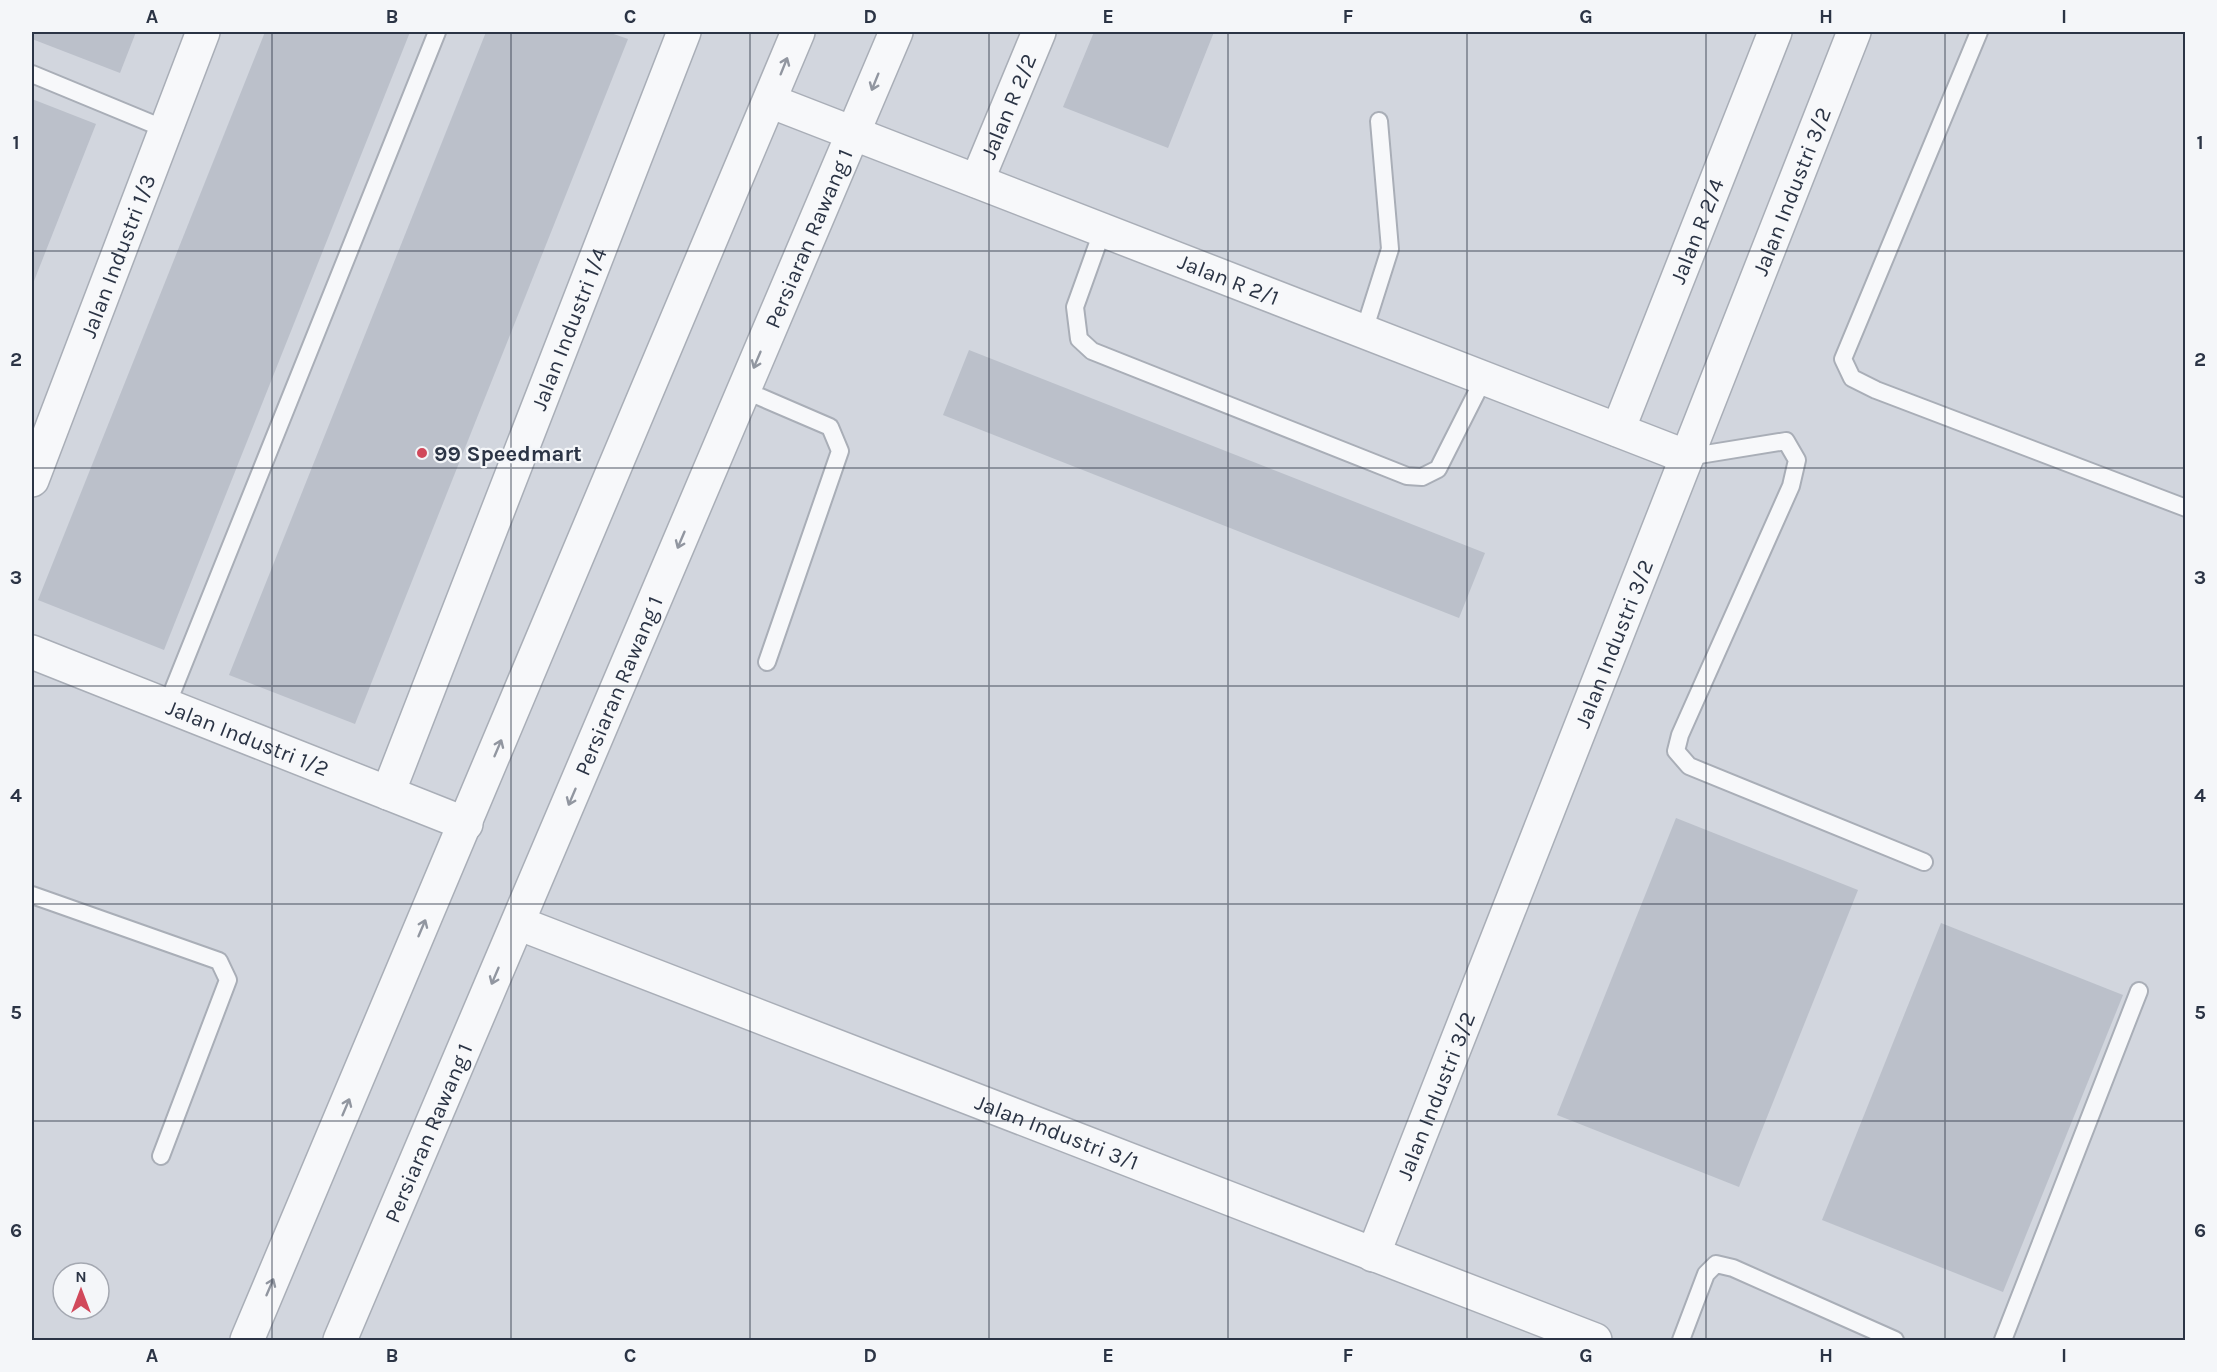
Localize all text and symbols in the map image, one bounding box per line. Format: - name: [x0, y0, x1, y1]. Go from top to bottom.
- text: A: [146, 5, 159, 28]
- text: B: [386, 5, 398, 28]
- text: C: [624, 5, 636, 28]
- text: D: [863, 5, 877, 28]
- text: E: [1102, 5, 1114, 28]
- text: F: [1343, 5, 1354, 28]
- text: G: [1579, 5, 1593, 28]
- text: H: [1819, 5, 1833, 28]
- text: I: [2061, 5, 2067, 28]
- street label: Jalan R 2/2: [976, 50, 1042, 163]
- one-way arrow: [779, 57, 790, 76]
- one-way arrow: [869, 72, 880, 91]
- street label: Jalan Industri 3/2: [1748, 104, 1837, 279]
- text: 1: [12, 131, 20, 154]
- text: 1: [2196, 131, 2204, 154]
- street label: Persiaran Rawang 1: [760, 145, 859, 332]
- street label: Jalan Industri 1/3: [76, 171, 162, 342]
- street label: Jalan R 2/4: [1665, 175, 1730, 288]
- street label: Jalan Industri 1/4: [526, 244, 613, 414]
- street label: Jalan R 2/1: [1174, 249, 1282, 311]
- text: 2: [10, 348, 22, 371]
- text: 2: [2194, 348, 2206, 371]
- one-way arrow: [751, 351, 762, 369]
- place label: 99 Speedmart: [434, 441, 582, 467]
- marker: 99 Speedmart: [415, 446, 429, 460]
- one-way arrow: [674, 531, 685, 549]
- street label: Jalan Industri 3/2: [1570, 556, 1659, 732]
- text: 3: [10, 566, 22, 589]
- text: 3: [2194, 566, 2206, 589]
- street label: Persiaran Rawang 1: [570, 593, 669, 780]
- street label: Jalan Industri 1/2: [162, 694, 332, 782]
- one-way arrow: [493, 739, 504, 758]
- text: 4: [10, 784, 22, 807]
- text: 4: [2194, 784, 2206, 807]
- one-way arrow: [566, 787, 577, 805]
- one-way arrow: [417, 919, 428, 937]
- one-way arrow: [489, 967, 501, 985]
- text: 5: [10, 1001, 22, 1024]
- text: 5: [2194, 1001, 2206, 1024]
- street label: Jalan Industri 3/2: [1392, 1008, 1481, 1184]
- street label: Persiaran Rawang 1: [379, 1040, 478, 1227]
- street label: Jalan Industri 3/1: [971, 1089, 1142, 1176]
- one-way arrow: [341, 1099, 352, 1117]
- text: 6: [10, 1219, 22, 1242]
- text: 6: [2194, 1219, 2206, 1242]
- north arrow: [51, 1261, 111, 1321]
- text: N: [75, 1267, 87, 1286]
- one-way arrow: [265, 1278, 276, 1296]
- text: A: [146, 1344, 159, 1367]
- text: B: [386, 1344, 398, 1367]
- text: C: [624, 1344, 636, 1367]
- text: D: [863, 1344, 877, 1367]
- text: E: [1102, 1344, 1114, 1367]
- text: F: [1343, 1344, 1354, 1367]
- text: G: [1579, 1344, 1593, 1367]
- text: H: [1819, 1344, 1833, 1367]
- text: I: [2061, 1344, 2067, 1367]

